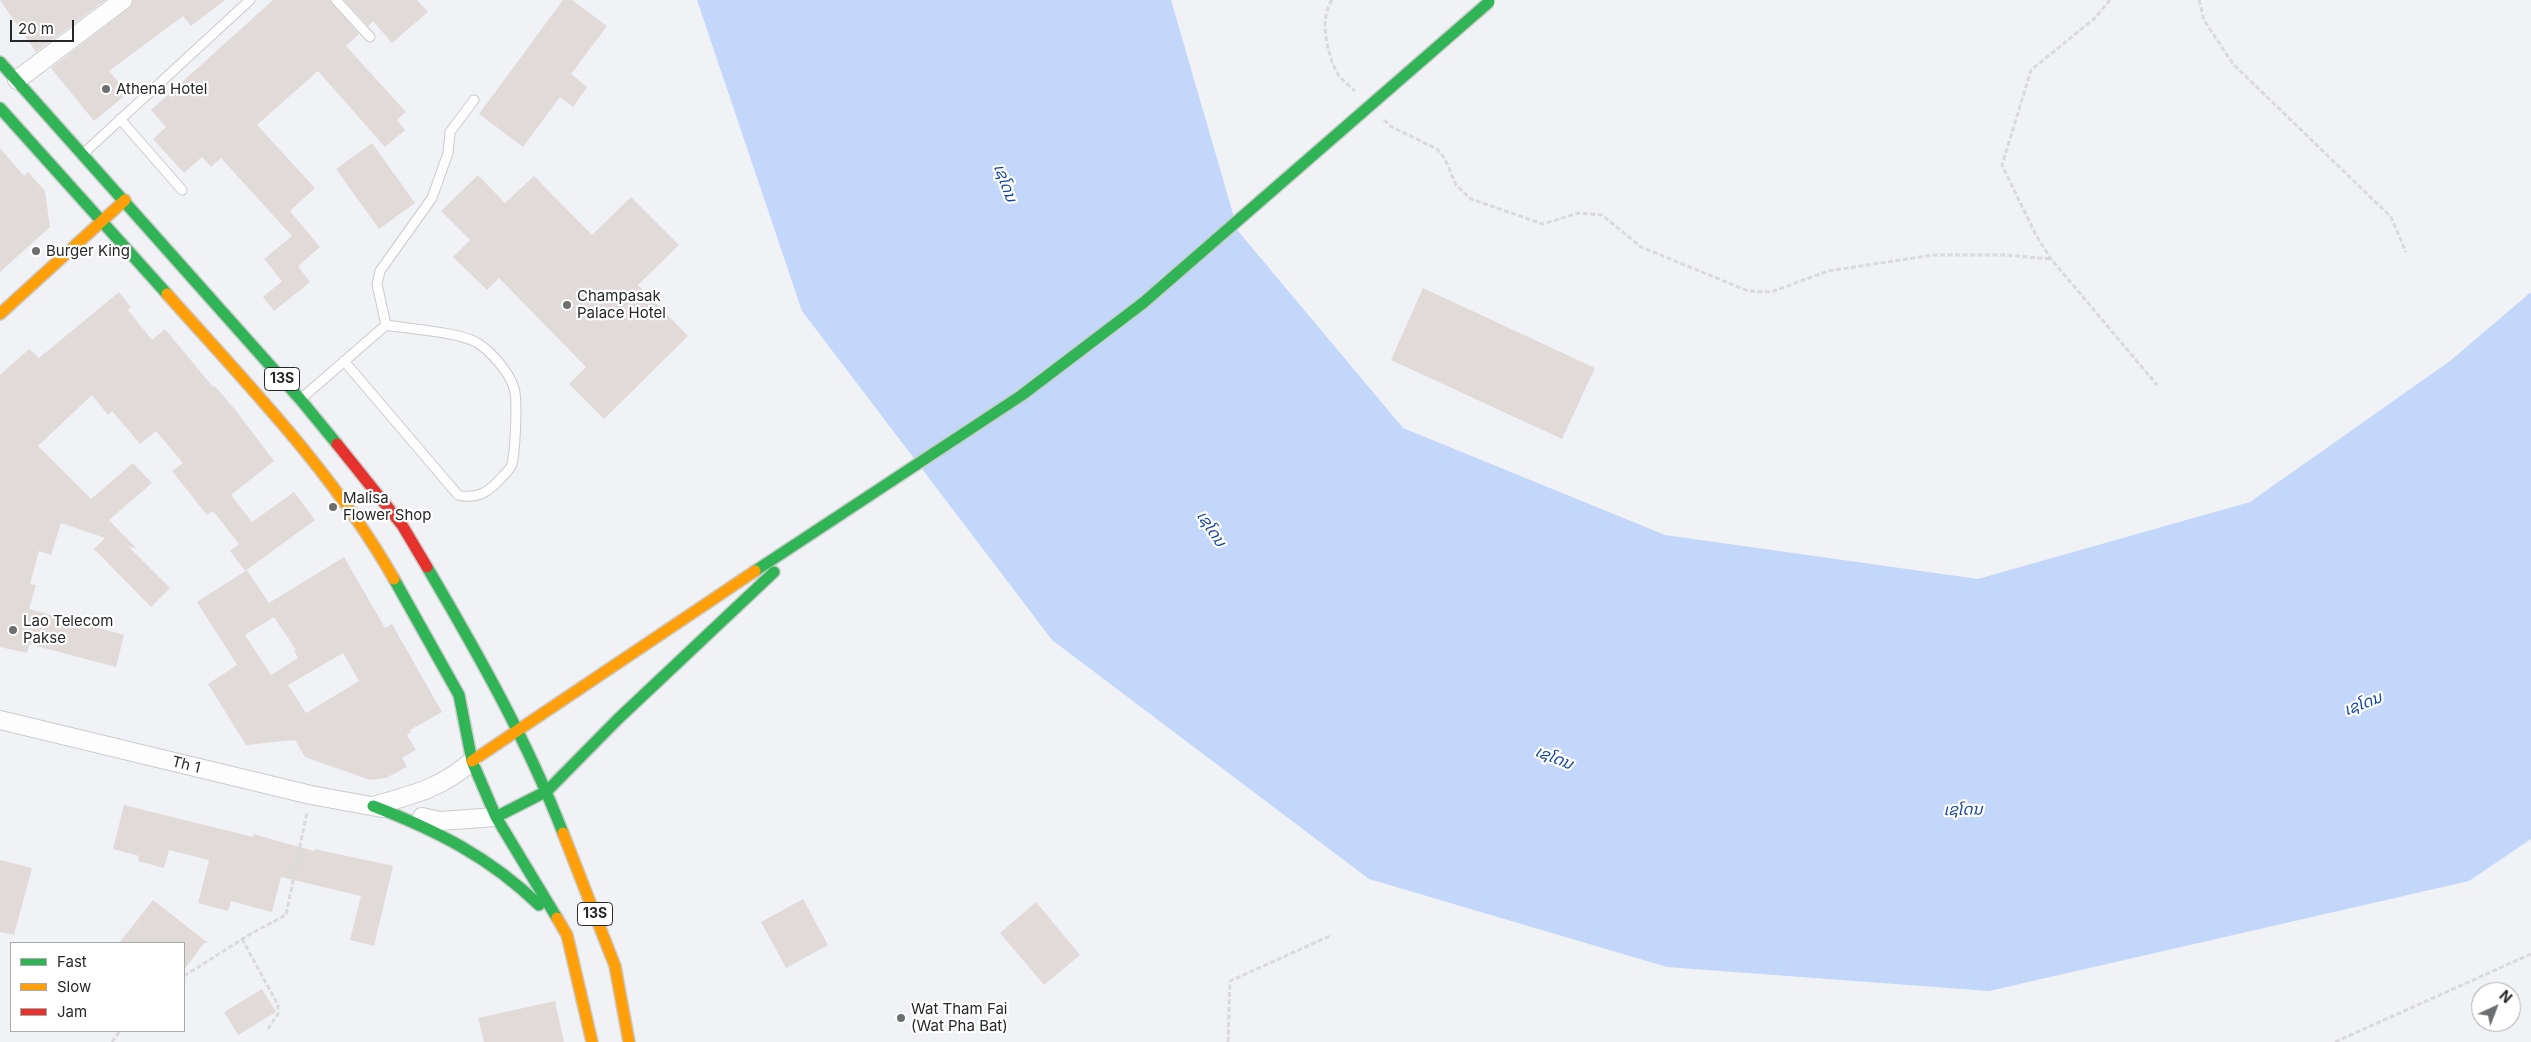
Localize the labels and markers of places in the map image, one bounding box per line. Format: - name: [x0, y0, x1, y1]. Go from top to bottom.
- place label: Athena Hotel: [116, 80, 207, 98]
- marker: Athena Hotel: [100, 83, 112, 95]
- place label: Burger King: [46, 242, 130, 260]
- marker: Burger King: [30, 245, 42, 257]
- place label: Champasak Palace Hotel: [577, 287, 666, 322]
- marker: Champasak Palace Hotel: [561, 299, 573, 311]
- place label: Malisa Flower Shop: [343, 489, 431, 524]
- marker: Malisa Flower Shop: [327, 501, 339, 513]
- place label: Lao Telecom Pakse: [23, 612, 113, 647]
- marker: Lao Telecom Pakse: [7, 624, 19, 636]
- place label: Wat Tham Fai (Wat Pha Bat): [911, 1000, 1008, 1035]
- marker: Wat Tham Fai (Wat Pha Bat): [895, 1012, 907, 1024]

